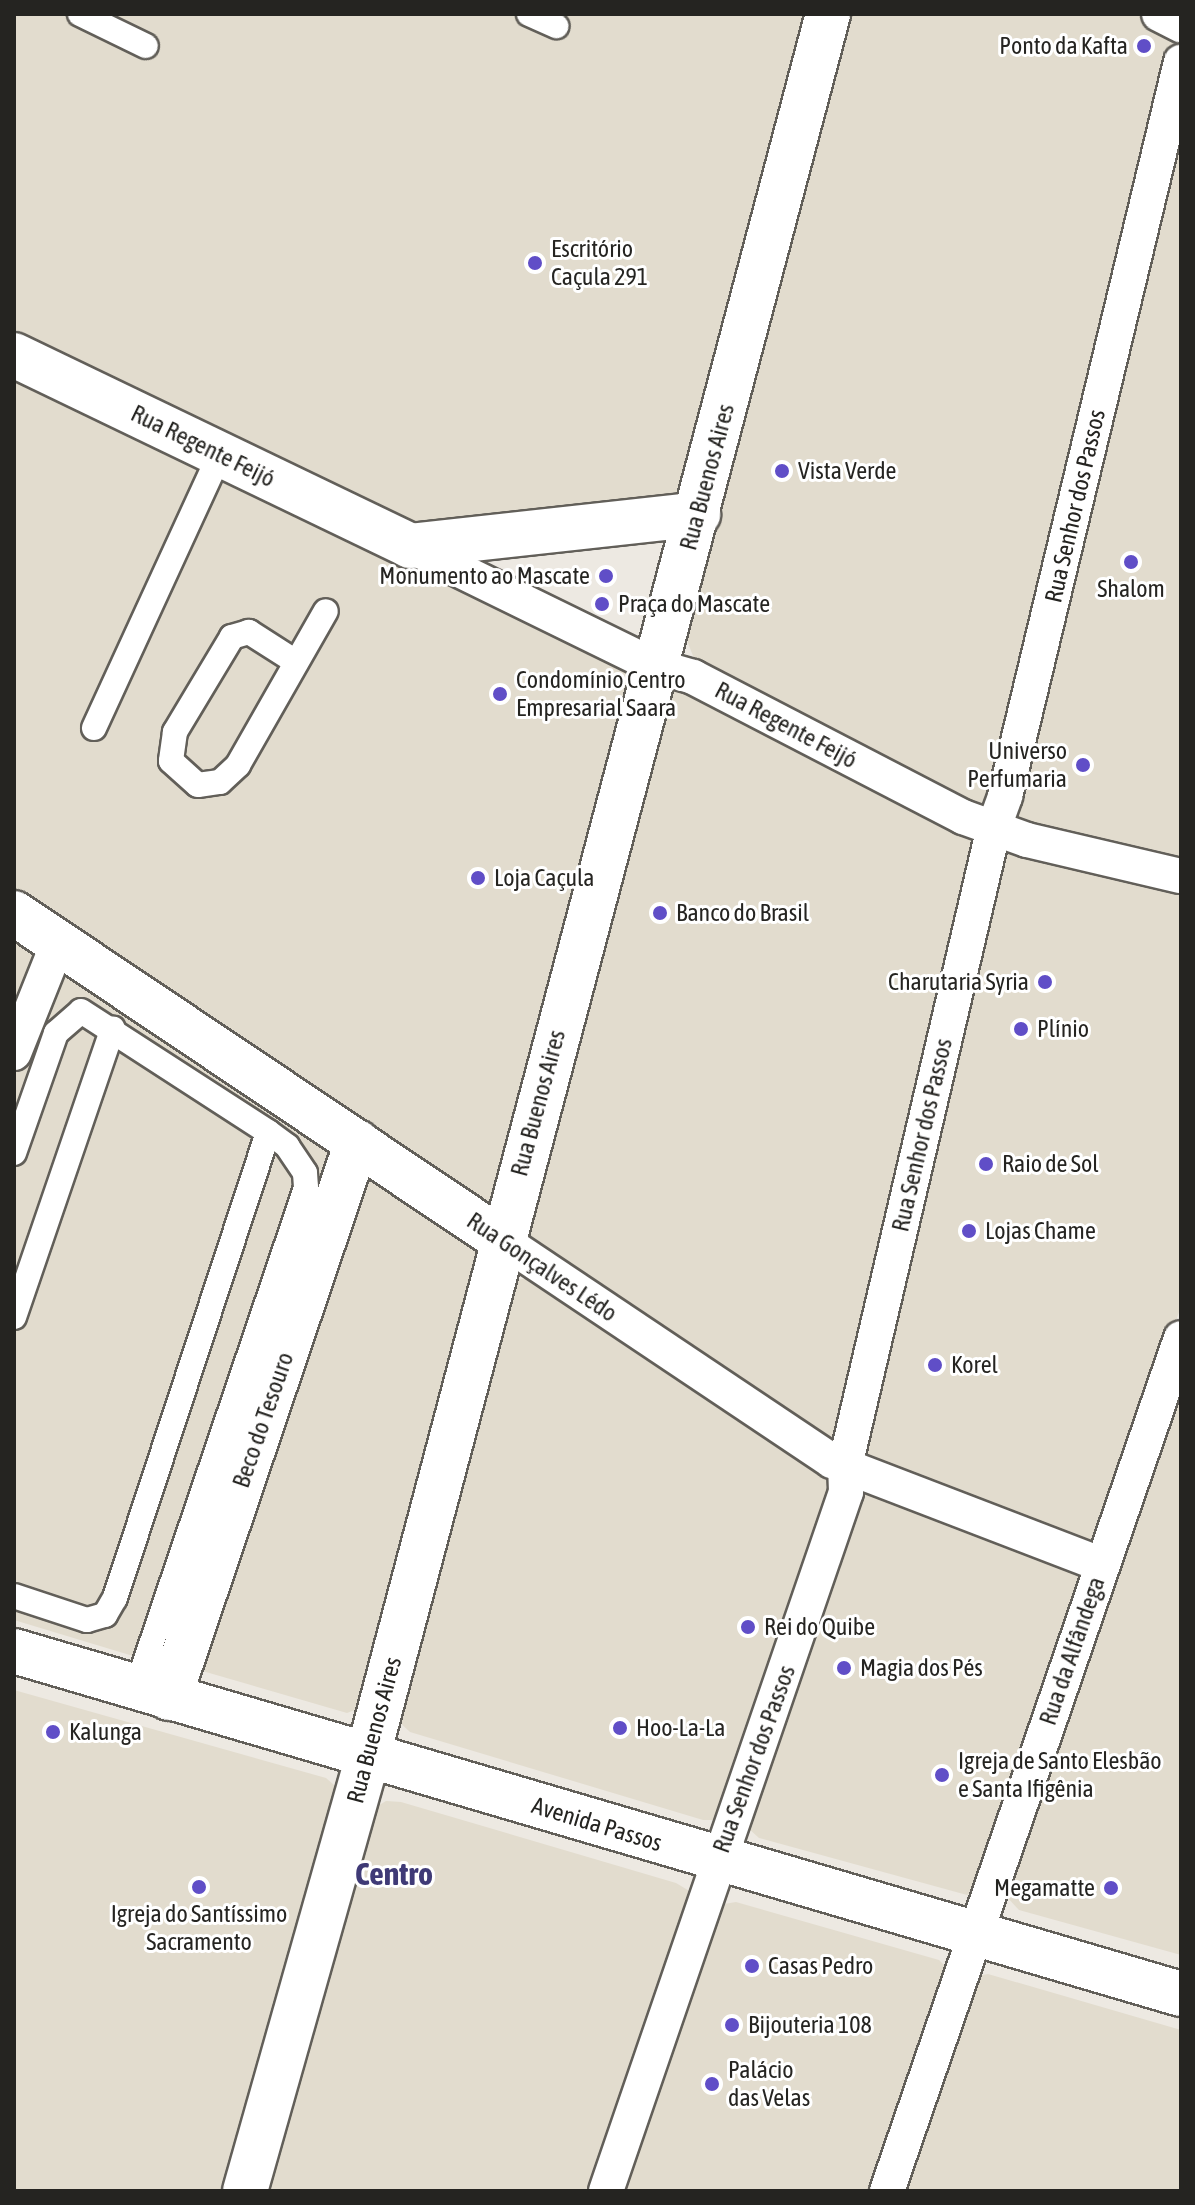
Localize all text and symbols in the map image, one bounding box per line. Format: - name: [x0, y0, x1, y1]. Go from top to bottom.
- place label: Ponto da Kafta: [999, 32, 1128, 60]
- marker: Ponto da Kafta: [1135, 37, 1153, 55]
- place label: Escritório Caçula 291: [551, 235, 648, 291]
- marker: Escritório Caçula 291: [526, 254, 544, 272]
- street label: Rua Regente Feijó: [126, 399, 280, 493]
- street label: Rua Buenos Aires: [674, 401, 740, 553]
- street label: Rua Senhor dos Passos: [1039, 407, 1111, 605]
- place label: Vista Verde: [798, 457, 896, 485]
- marker: Vista Verde: [773, 462, 791, 480]
- marker: Shalom: [1122, 553, 1140, 571]
- place label: Monumento ao Mascate: [379, 562, 590, 590]
- marker: Monumento ao Mascate: [597, 567, 615, 585]
- place label: Shalom: [1097, 575, 1165, 603]
- place label: Praça do Mascate: [618, 590, 770, 618]
- marker: Praça do Mascate: [593, 595, 611, 613]
- place label: Condomínio Centro Empresarial Saara: [516, 666, 686, 722]
- street label: Rua Regente Feijó: [710, 676, 862, 774]
- marker: Condomínio Centro Empresarial Saara: [491, 685, 509, 703]
- place label: Universo Perfumaria: [967, 737, 1067, 793]
- marker: Universo Perfumaria: [1074, 756, 1092, 774]
- place label: Loja Caçula: [494, 864, 594, 892]
- marker: Loja Caçula: [469, 869, 487, 887]
- place label: Banco do Brasil: [676, 899, 809, 927]
- marker: Banco do Brasil: [651, 904, 669, 922]
- place label: Charutaria Syria: [888, 968, 1029, 996]
- marker: Charutaria Syria: [1036, 973, 1054, 991]
- place label: Plínio: [1037, 1015, 1089, 1043]
- marker: Plínio: [1012, 1020, 1030, 1038]
- street label: Rua Buenos Aires: [505, 1027, 571, 1179]
- street label: Rua Senhor dos Passos: [886, 1036, 958, 1234]
- place label: Raio de Sol: [1002, 1150, 1099, 1178]
- marker: Raio de Sol: [977, 1155, 995, 1173]
- street label: Rua Gonçalves Lédo: [461, 1206, 623, 1328]
- place label: Lojas Chame: [985, 1217, 1096, 1245]
- marker: Lojas Chame: [960, 1222, 978, 1240]
- street label: Beco do Tesouro: [226, 1349, 300, 1491]
- place label: Korel: [951, 1351, 998, 1379]
- marker: Korel: [926, 1356, 944, 1374]
- street label: Rua da Alfândega: [1033, 1573, 1111, 1729]
- place label: Rei do Quibe: [764, 1613, 875, 1641]
- marker: Rei do Quibe: [739, 1618, 757, 1636]
- street label: Rua Buenos Aires: [341, 1654, 407, 1806]
- place label: Magia dos Pés: [860, 1654, 983, 1682]
- marker: Magia dos Pés: [835, 1659, 853, 1677]
- street label: Rua Senhor dos Passos: [707, 1661, 801, 1857]
- place label: Hoo-La-La: [636, 1714, 725, 1742]
- place label: Kalunga: [69, 1718, 142, 1746]
- marker: Hoo-La-La: [611, 1719, 629, 1737]
- marker: Kalunga: [44, 1723, 62, 1741]
- place label: Igreja de Santo Elesbão e Santa Ifigênia: [958, 1747, 1162, 1803]
- marker: Igreja de Santo Elesbão e Santa Ifigênia: [933, 1766, 951, 1784]
- street label: Avenida Passos: [529, 1791, 665, 1857]
- district label: Centro: [355, 1855, 433, 1893]
- place label: Megamatte: [994, 1874, 1095, 1902]
- marker: Igreja do Santíssimo Sacramento: [190, 1878, 208, 1896]
- marker: Megamatte: [1102, 1879, 1120, 1897]
- place label: Igreja do Santíssimo Sacramento: [111, 1900, 287, 1956]
- place label: Casas Pedro: [768, 1952, 873, 1980]
- marker: Casas Pedro: [743, 1957, 761, 1975]
- place label: Bijouteria 108: [748, 2011, 872, 2039]
- marker: Bijouteria 108: [723, 2016, 741, 2034]
- place label: Palácio das Velas: [728, 2056, 810, 2112]
- marker: Palácio das Velas: [703, 2075, 721, 2093]

